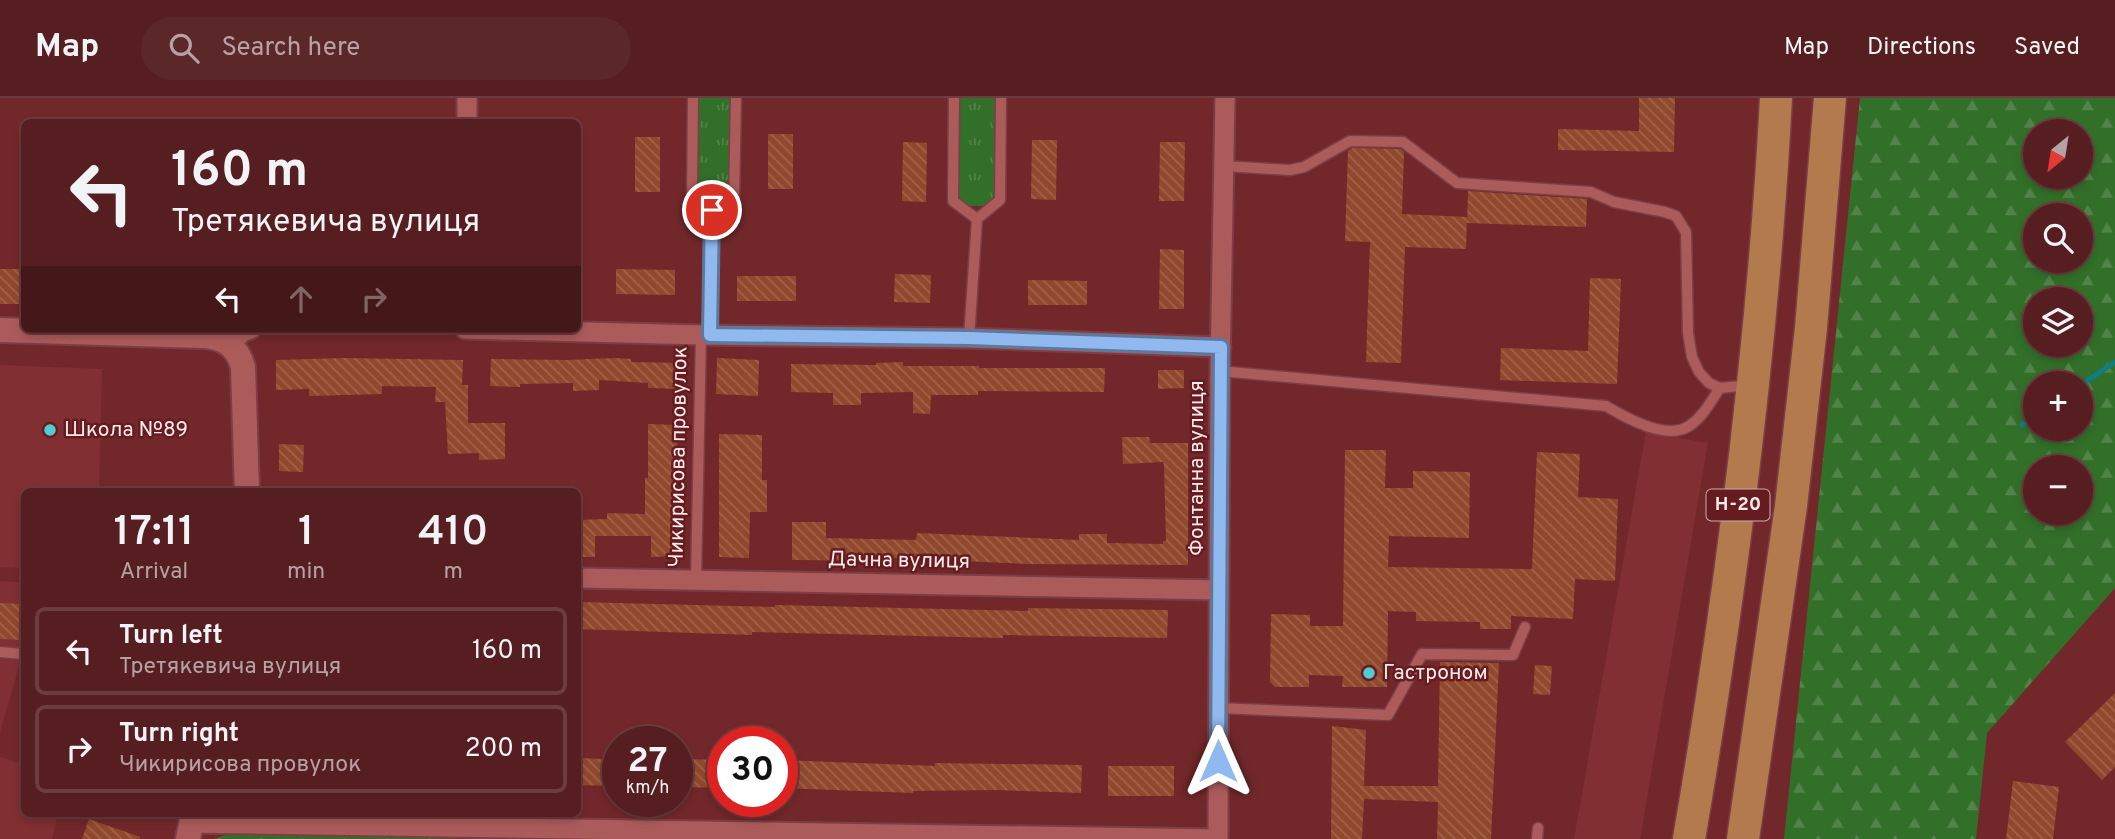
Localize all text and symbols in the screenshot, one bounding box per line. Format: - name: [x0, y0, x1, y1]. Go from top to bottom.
- search box: [141, 17, 631, 80]
- text: Map: [35, 27, 99, 69]
- icon: search: [165, 29, 203, 67]
- text: Search here: [221, 32, 360, 65]
- text: Map: [1784, 33, 1829, 63]
- text: Directions: [1867, 33, 1976, 63]
- text: Saved: [2014, 33, 2080, 63]
- north arrow: [2023, 119, 2093, 189]
- map controls: [2023, 119, 2093, 525]
- text: 160 m: [171, 142, 308, 204]
- icon: left: [56, 147, 147, 238]
- pin: [682, 180, 742, 240]
- icon: arrive: [693, 191, 731, 229]
- text: Третякевича вулиця: [171, 203, 480, 243]
- button: search: [2023, 203, 2093, 273]
- icon: left: [209, 280, 247, 318]
- icon: ahead: [282, 280, 320, 318]
- icon: right: [355, 280, 393, 318]
- button: layers: [2023, 287, 2093, 357]
- street label: Чикирисова провулок: [664, 346, 694, 568]
- button: +: [2023, 371, 2093, 441]
- street label: Фонтанна вулиця: [1184, 380, 1211, 556]
- place label: Школа №89: [64, 417, 188, 444]
- marker: Школа №89: [42, 422, 58, 438]
- button: −: [2023, 455, 2093, 525]
- road number: Н-20: [1706, 490, 1770, 520]
- text: 17:11: [114, 507, 194, 560]
- text: 1: [298, 507, 314, 560]
- text: 410: [418, 507, 488, 560]
- street label: Дачна вулиця: [828, 546, 970, 576]
- text: Arrival: [120, 558, 188, 587]
- text: min: [287, 558, 325, 587]
- text: m: [443, 558, 463, 587]
- text: Turn left: [119, 620, 223, 653]
- icon: left: [60, 632, 98, 670]
- text: 160 m: [472, 635, 542, 668]
- text: Третякевича вулиця: [119, 653, 341, 682]
- place label: Гастроном: [1383, 660, 1488, 687]
- marker: Гастроном: [1361, 665, 1377, 681]
- text: Turn right: [119, 718, 239, 751]
- position arrow: [1181, 724, 1255, 798]
- speed limit sign: 30: [707, 726, 798, 817]
- icon: right: [60, 730, 98, 768]
- text: 200 m: [465, 733, 542, 766]
- text: 27: [628, 740, 667, 784]
- text: Чикирисова провулок: [119, 751, 361, 780]
- text: km/h: [626, 777, 669, 800]

